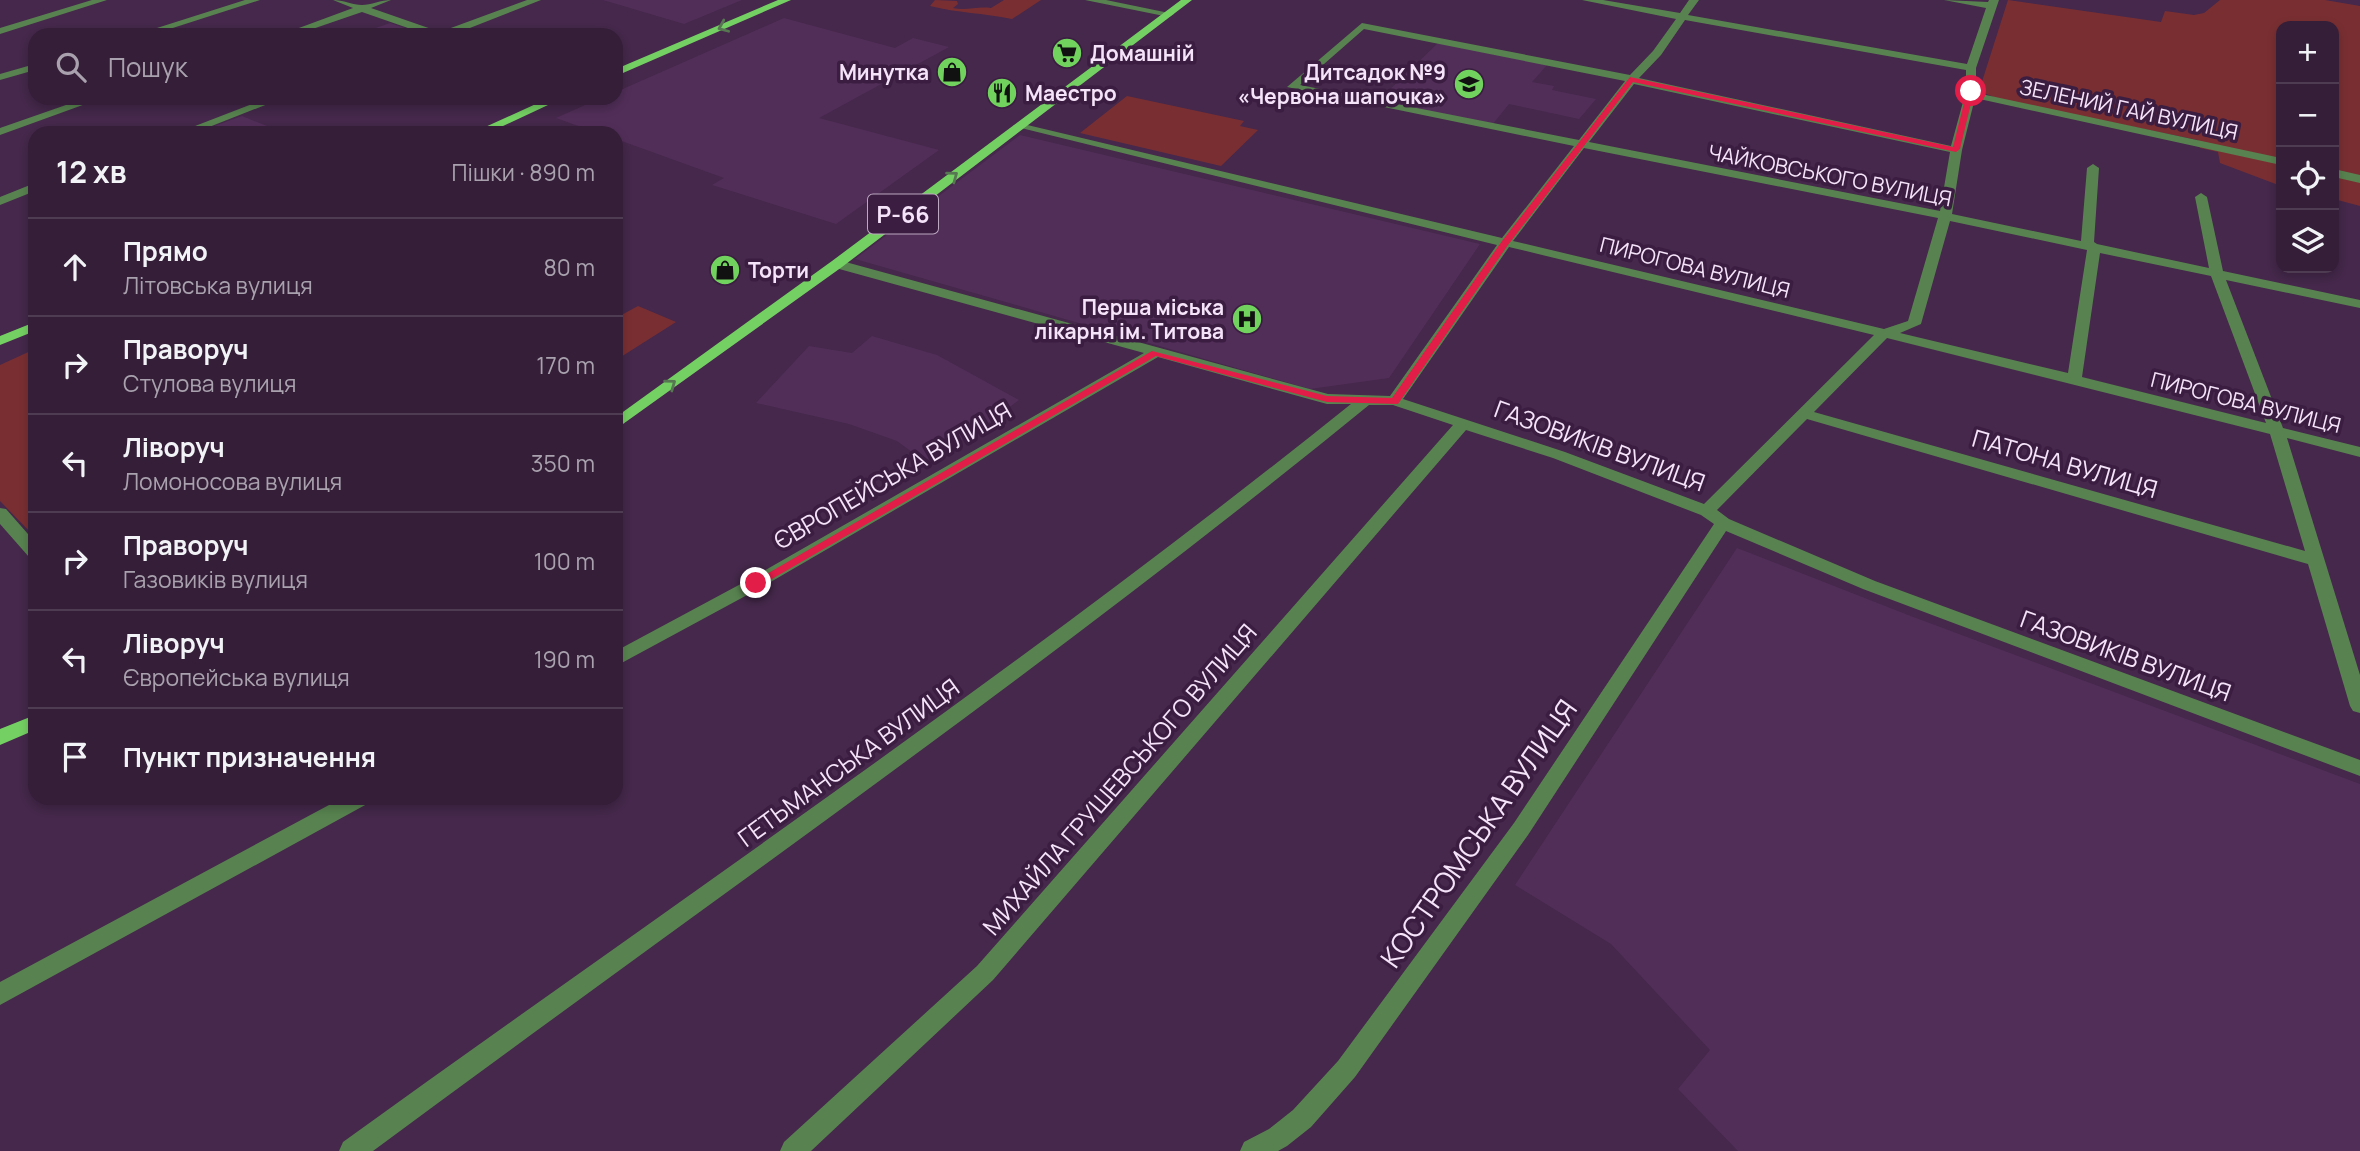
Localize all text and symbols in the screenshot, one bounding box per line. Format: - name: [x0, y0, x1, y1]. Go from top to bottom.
- one-way arrow: [718, 19, 731, 33]
- map controls: [2276, 21, 2339, 273]
- button: +: [2276, 21, 2339, 84]
- search box: [28, 28, 623, 105]
- supermarket icon: Домашній: [1050, 36, 1084, 70]
- place label: Домашній: [1090, 39, 1194, 67]
- icon: search: [52, 48, 90, 86]
- text: Пошук: [108, 49, 188, 85]
- shop icon: Минутка: [935, 55, 969, 89]
- place label: Минутка: [839, 58, 929, 86]
- place label: Дитсадок №9 «Червона шапочка»: [1238, 58, 1446, 110]
- school or university icon: Дитсадок №9 «Червона шапочка»: [1452, 67, 1486, 101]
- street label: ЗЕЛЕНИЙ ГАЙ ВУЛИЦЯ: [2017, 72, 2241, 146]
- route start: [1955, 75, 1986, 106]
- restaurant icon: Маестро: [985, 76, 1019, 110]
- place label: Маестро: [1025, 79, 1117, 107]
- button: −: [2276, 84, 2339, 147]
- street label: ЧАЙКОВСЬКОГО ВУЛИЦЯ: [1706, 138, 1954, 212]
- button: locate: [2276, 147, 2339, 210]
- text: 12 хв: [56, 151, 126, 192]
- text: Пішки · 890 m: [452, 156, 595, 188]
- one-way arrow: [945, 172, 958, 185]
- road number: Р-66: [868, 195, 938, 234]
- button: layers: [2276, 210, 2339, 273]
- street label: ПИРОГОВА ВУЛИЦЯ: [1597, 230, 1793, 304]
- text: Прямо: [123, 233, 208, 269]
- icon: ahead: [56, 248, 94, 286]
- text: 80 m: [544, 251, 595, 283]
- shop icon: Торти: [708, 253, 742, 287]
- place label: Торти: [748, 256, 809, 284]
- text: Літовська вулиця: [123, 269, 313, 301]
- place label: Перша міська лікарня ім. Титова: [1035, 293, 1224, 345]
- hospital icon: Перша міська лікарня ім. Титова: [1230, 302, 1264, 336]
- text: Праворуч: [123, 331, 248, 367]
- icon: right: [56, 346, 94, 384]
- text: 170 m: [536, 349, 595, 381]
- street label: ПИРОГОВА ВУЛИЦЯ: [2148, 365, 2344, 439]
- text: Стулова вулиця: [123, 367, 296, 399]
- one-way arrow: [663, 380, 676, 392]
- street label: ГАЗОВИКІВ ВУЛИЦЯ: [1490, 392, 1710, 498]
- street label: ЄВРОПЕЙСЬКА ВУЛИЦЯ: [767, 393, 1017, 557]
- street label: ПАТОНА ВУЛИЦЯ: [1969, 421, 2161, 505]
- text: Ліворуч: [123, 429, 225, 465]
- icon: left: [56, 444, 94, 482]
- text: 350 m: [531, 447, 595, 479]
- text: Ломоносова вулиця: [123, 465, 342, 497]
- text: Праворуч: [123, 527, 248, 563]
- icon: right: [56, 542, 94, 580]
- text: 100 m: [534, 545, 595, 577]
- text: Газовиків вулиця: [123, 563, 308, 595]
- route end: [740, 567, 771, 598]
- street label: ГАЗОВИКІВ ВУЛИЦЯ: [2016, 602, 2236, 708]
- street label: МИХАЙЛА ГРУШЕВСЬКОГО ВУЛИЦЯ: [975, 616, 1263, 942]
- text: Ліворуч: [123, 625, 225, 661]
- icon: left: [56, 640, 94, 678]
- text: 190 m: [534, 643, 595, 675]
- text: Європейська вулиця: [123, 661, 350, 693]
- street label: ГЕТЬМАНСЬКА ВУЛИЦЯ: [731, 670, 965, 854]
- street label: КОСТРОМСЬКА ВУЛИЦЯ: [1371, 692, 1585, 974]
- icon: arrive: [56, 738, 94, 776]
- text: Пункт призначення: [123, 739, 376, 775]

